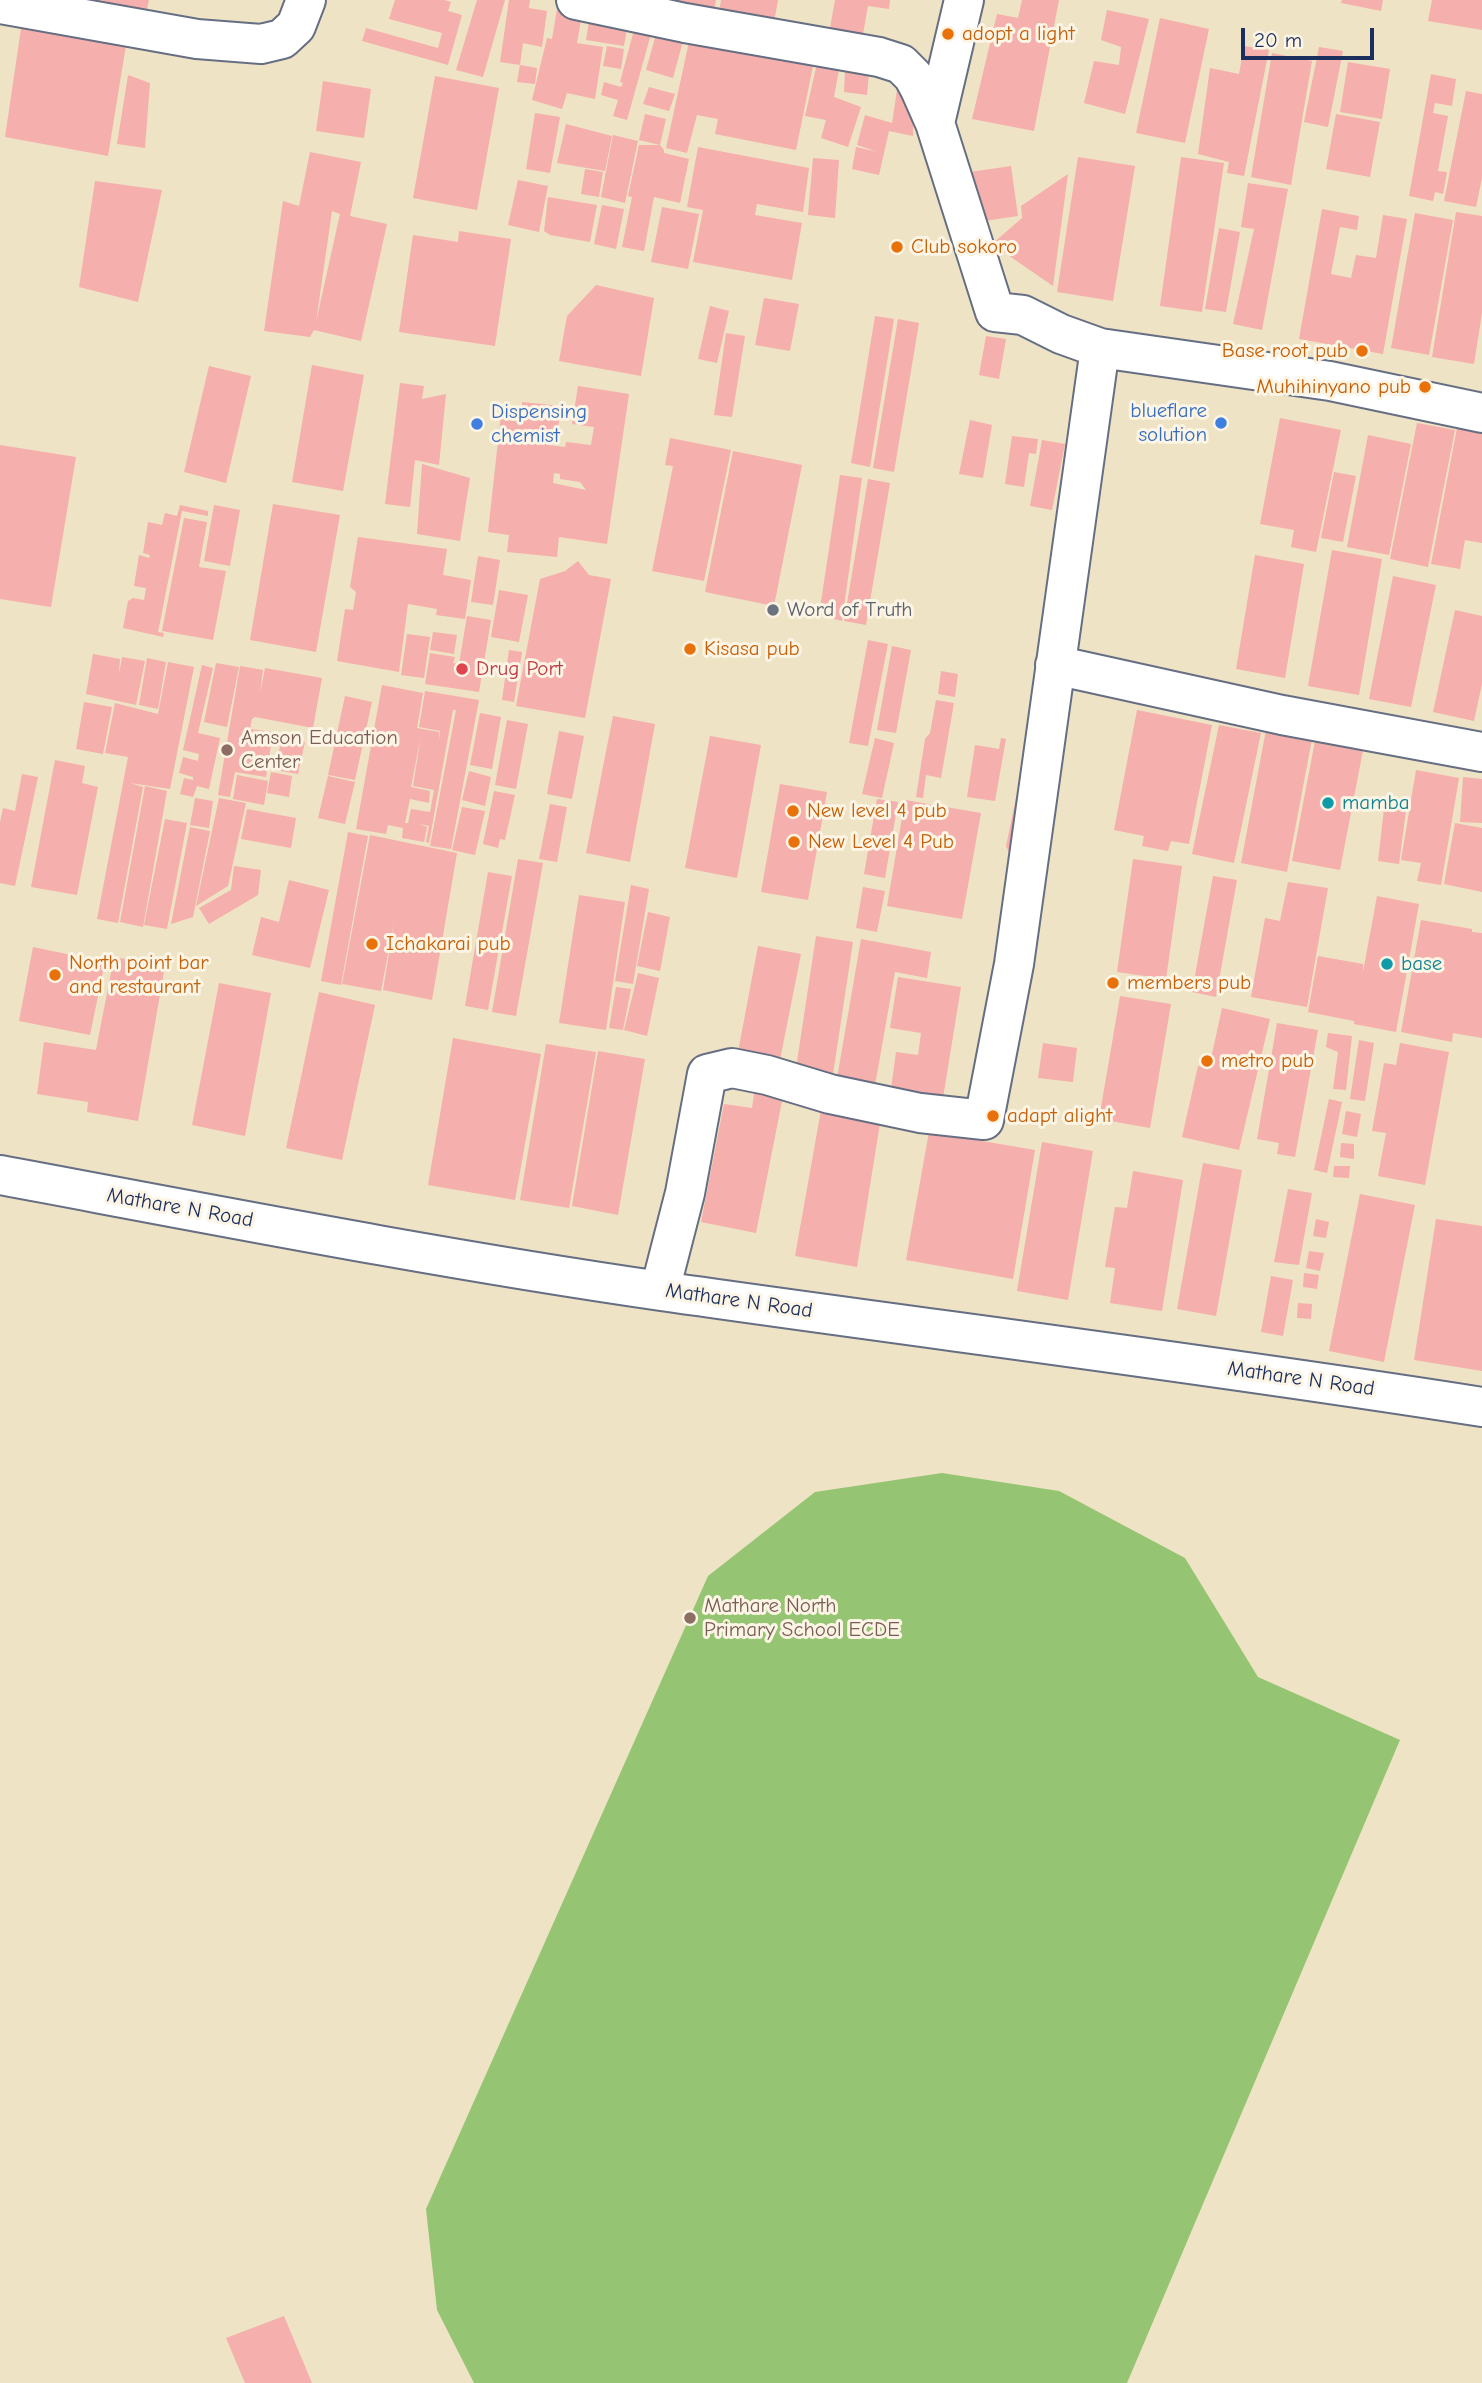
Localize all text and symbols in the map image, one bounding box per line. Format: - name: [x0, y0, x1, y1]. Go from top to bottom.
- scale bar: [1244, 14, 1377, 58]
- place label: adopt a light: [962, 21, 1075, 47]
- marker: adopt a light: [940, 26, 956, 42]
- text: 20 m: [1254, 28, 1302, 52]
- place label: Club sokoro: [911, 234, 1017, 260]
- marker: Club sokoro: [889, 239, 905, 255]
- place label: Base root pub: [1222, 338, 1348, 364]
- marker: Base root pub: [1354, 343, 1370, 359]
- place label: Muhihinyano pub: [1256, 374, 1411, 400]
- marker: Muhihinyano pub: [1417, 379, 1433, 395]
- place label: blueflare solution: [1130, 398, 1207, 448]
- place label: Dispensing chemist: [491, 399, 587, 449]
- marker: blueflare solution: [1213, 415, 1229, 431]
- marker: Dispensing chemist: [469, 416, 485, 432]
- place label: Word of Truth: [787, 597, 913, 623]
- marker: Word of Truth: [765, 602, 781, 618]
- place label: Kisasa pub: [704, 636, 800, 662]
- marker: Kisasa pub: [682, 641, 698, 657]
- place label: Drug Port: [476, 656, 563, 682]
- marker: Drug Port: [454, 661, 470, 677]
- place label: Amson Education Center: [241, 725, 398, 775]
- marker: Amson Education Center: [219, 742, 235, 758]
- place label: mamba: [1342, 790, 1410, 816]
- marker: mamba: [1320, 795, 1336, 811]
- place label: New level 4 pub: [807, 798, 947, 824]
- marker: New level 4 pub: [785, 803, 801, 819]
- place label: New Level 4 Pub: [808, 829, 954, 855]
- marker: New Level 4 Pub: [786, 834, 802, 850]
- place label: Ichakarai pub: [386, 931, 511, 957]
- marker: Ichakarai pub: [364, 936, 380, 952]
- place label: North point bar and restaurant: [69, 950, 209, 1000]
- place label: base: [1401, 951, 1442, 977]
- marker: base: [1379, 956, 1395, 972]
- marker: North point bar and restaurant: [47, 967, 63, 983]
- place label: members pub: [1127, 970, 1251, 996]
- marker: members pub: [1105, 975, 1121, 991]
- place label: metro pub: [1221, 1048, 1314, 1074]
- marker: metro pub: [1199, 1053, 1215, 1069]
- place label: adapt alight: [1007, 1103, 1112, 1129]
- marker: adapt alight: [985, 1108, 1001, 1124]
- street label: Mathare N Road: [105, 1183, 255, 1233]
- street label: Mathare N Road: [664, 1278, 814, 1324]
- street label: Mathare N Road: [1226, 1356, 1376, 1402]
- place label: Mathare North Primary School ECDE: [704, 1593, 900, 1643]
- marker: Mathare North Primary School ECDE: [682, 1610, 698, 1626]

